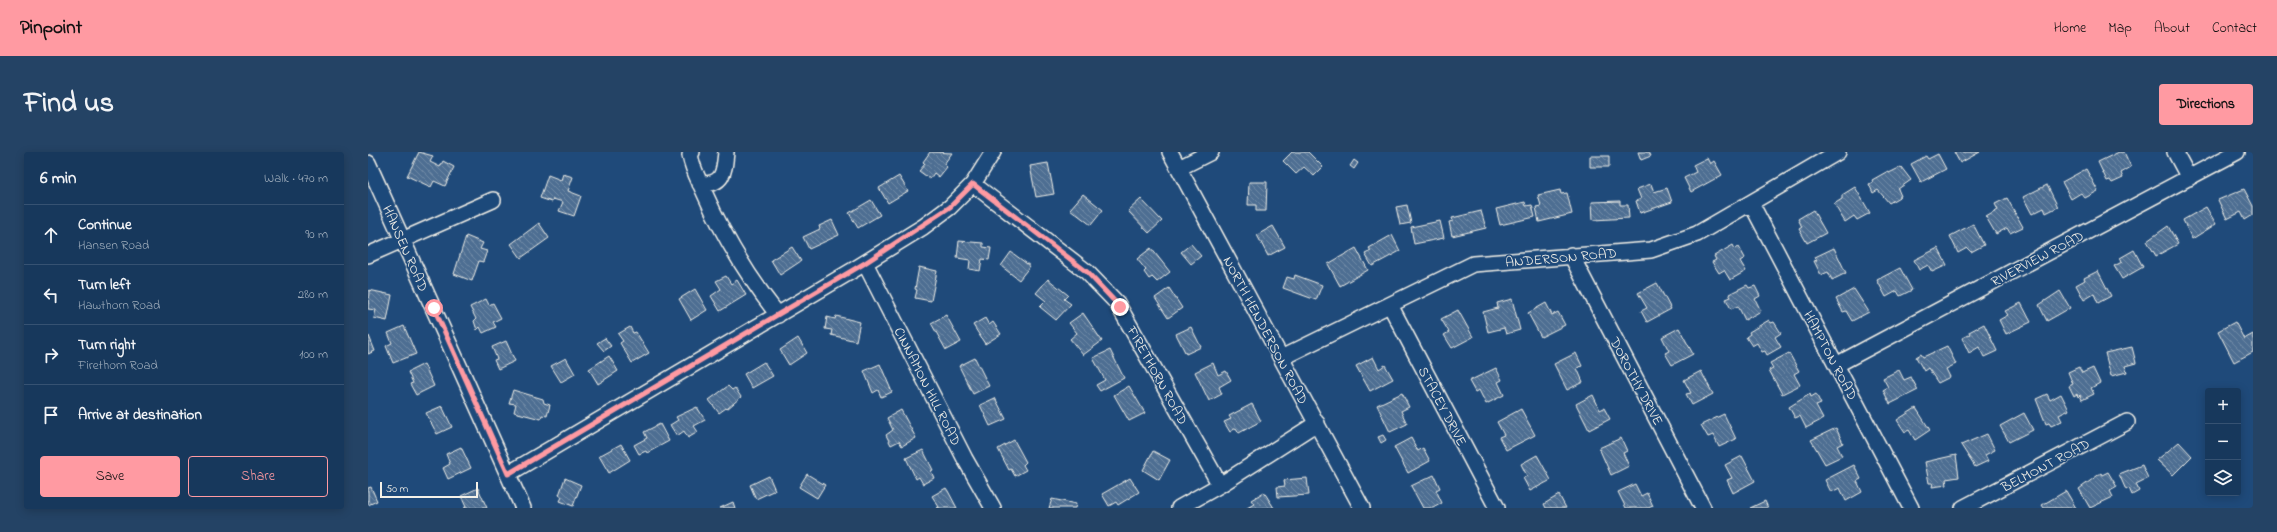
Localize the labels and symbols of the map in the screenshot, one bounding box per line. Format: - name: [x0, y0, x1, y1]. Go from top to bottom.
- street label: HANSEN ROAD: [376, 202, 433, 295]
- street label: RIVERVIEW ROAD: [1988, 226, 2088, 293]
- street label: ANDERSON ROAD: [1505, 243, 1618, 274]
- street label: NORTH HENDERSON ROAD: [1217, 253, 1313, 408]
- route end: [1111, 298, 1129, 316]
- route start: [425, 299, 443, 317]
- street label: HAMPTON ROAD: [1797, 307, 1862, 404]
- street label: FIRETHORN ROAD: [1120, 322, 1192, 429]
- street label: CINNAMON HILL ROAD: [888, 324, 966, 450]
- street label: DOROTHY DRIVE: [1603, 333, 1668, 430]
- street label: STACEY DRIVE: [1412, 363, 1471, 450]
- street label: BELMONT ROAD: [1997, 434, 2094, 499]
- scale bar: [380, 480, 478, 499]

